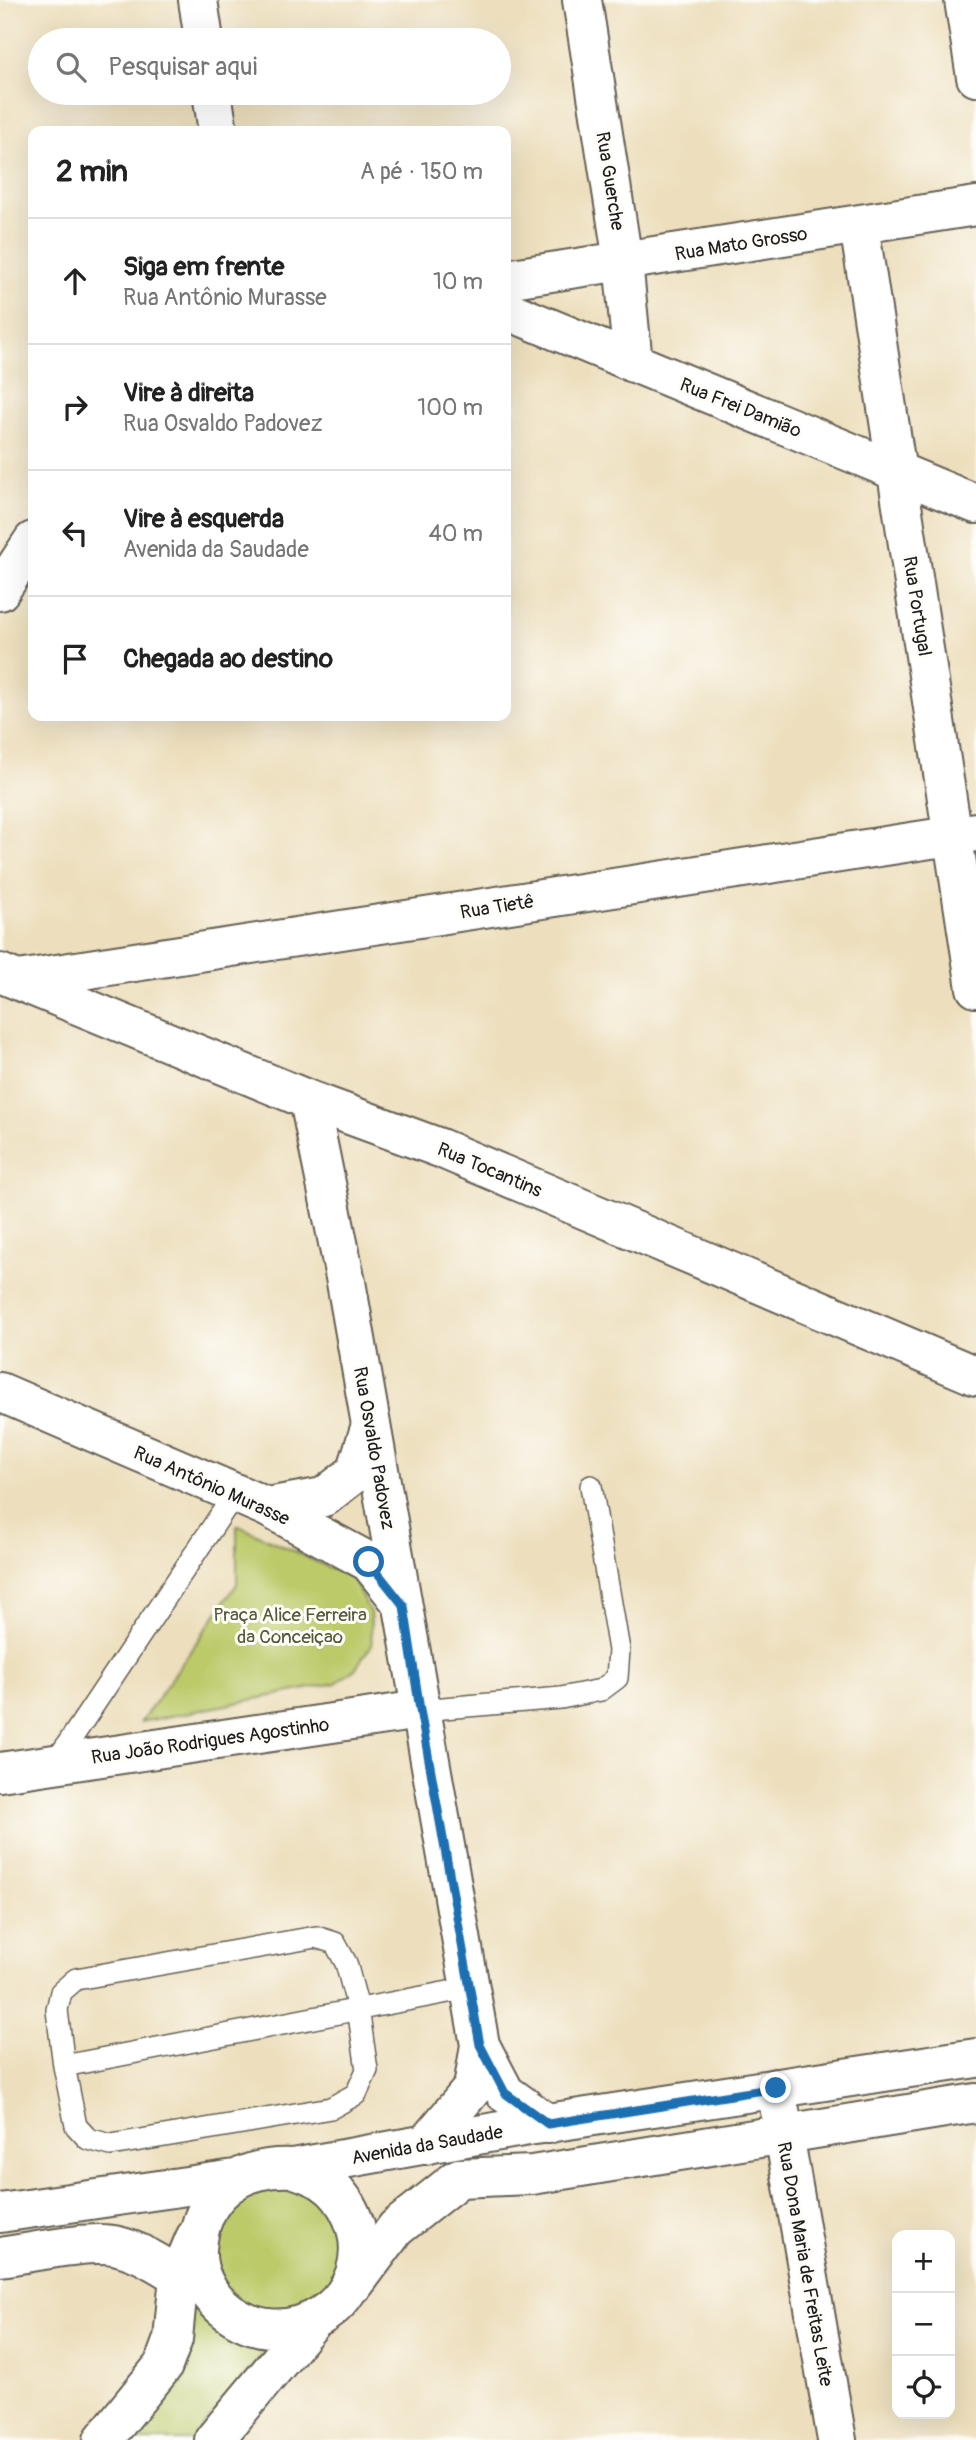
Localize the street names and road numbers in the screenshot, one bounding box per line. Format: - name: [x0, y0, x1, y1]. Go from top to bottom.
- street label: Rua Guerche: [590, 130, 630, 233]
- street label: Rua Mato Grosso: [673, 222, 809, 266]
- street label: Rua Frei Damião: [676, 373, 805, 443]
- street label: Rua Portugal: [897, 554, 937, 658]
- street label: Rua Tietê: [458, 889, 536, 925]
- street label: Rua Tocantins: [434, 1137, 546, 1203]
- street label: Rua Osvaldo Padovez: [348, 1365, 400, 1531]
- street label: Rua Antônio Murasse: [130, 1441, 294, 1531]
- street label: Rua João Rodrigues Agostinho: [90, 1712, 331, 1770]
- street label: Avenida da Saudade: [349, 2120, 505, 2170]
- street label: Rua Dona Maria de Freitas Leite: [772, 2140, 838, 2389]

